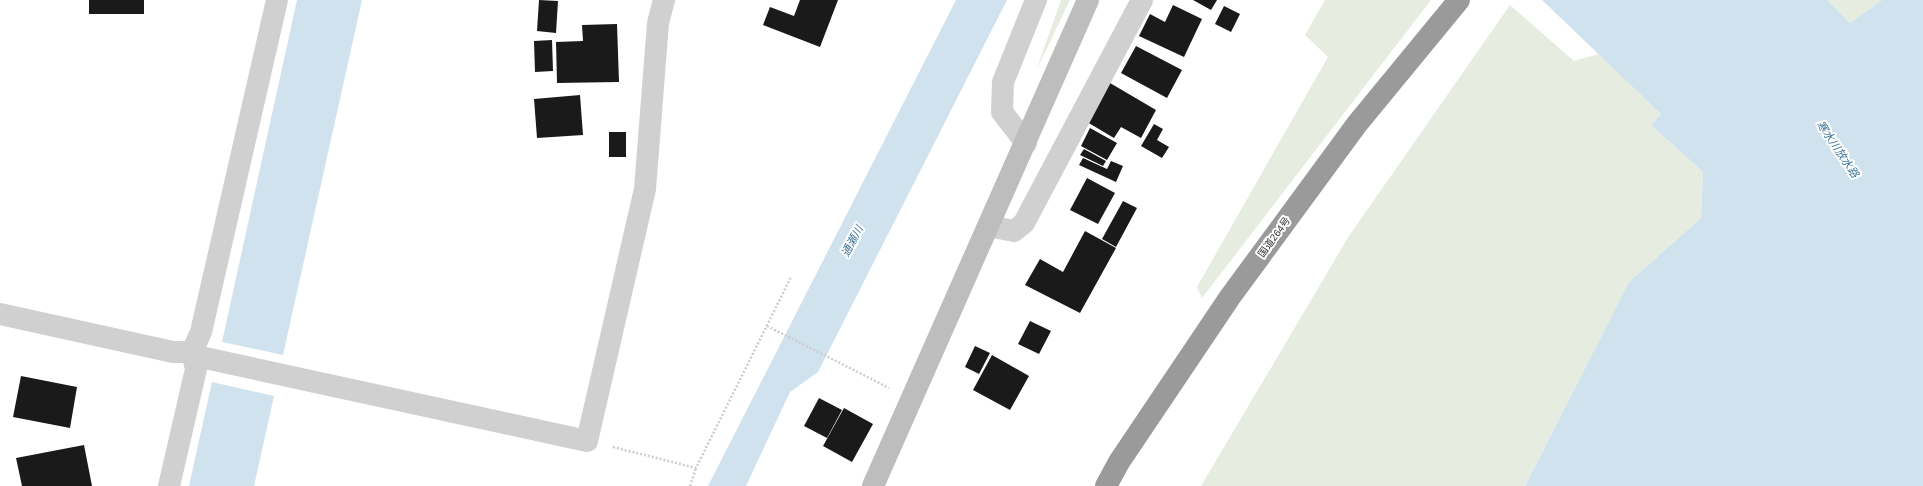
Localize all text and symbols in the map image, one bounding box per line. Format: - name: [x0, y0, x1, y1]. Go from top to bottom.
- water label: 寒水川放水路: [1815, 118, 1862, 181]
- street label: 国道264号: [1256, 215, 1292, 259]
- water label: 通瀬川: [839, 223, 866, 258]

